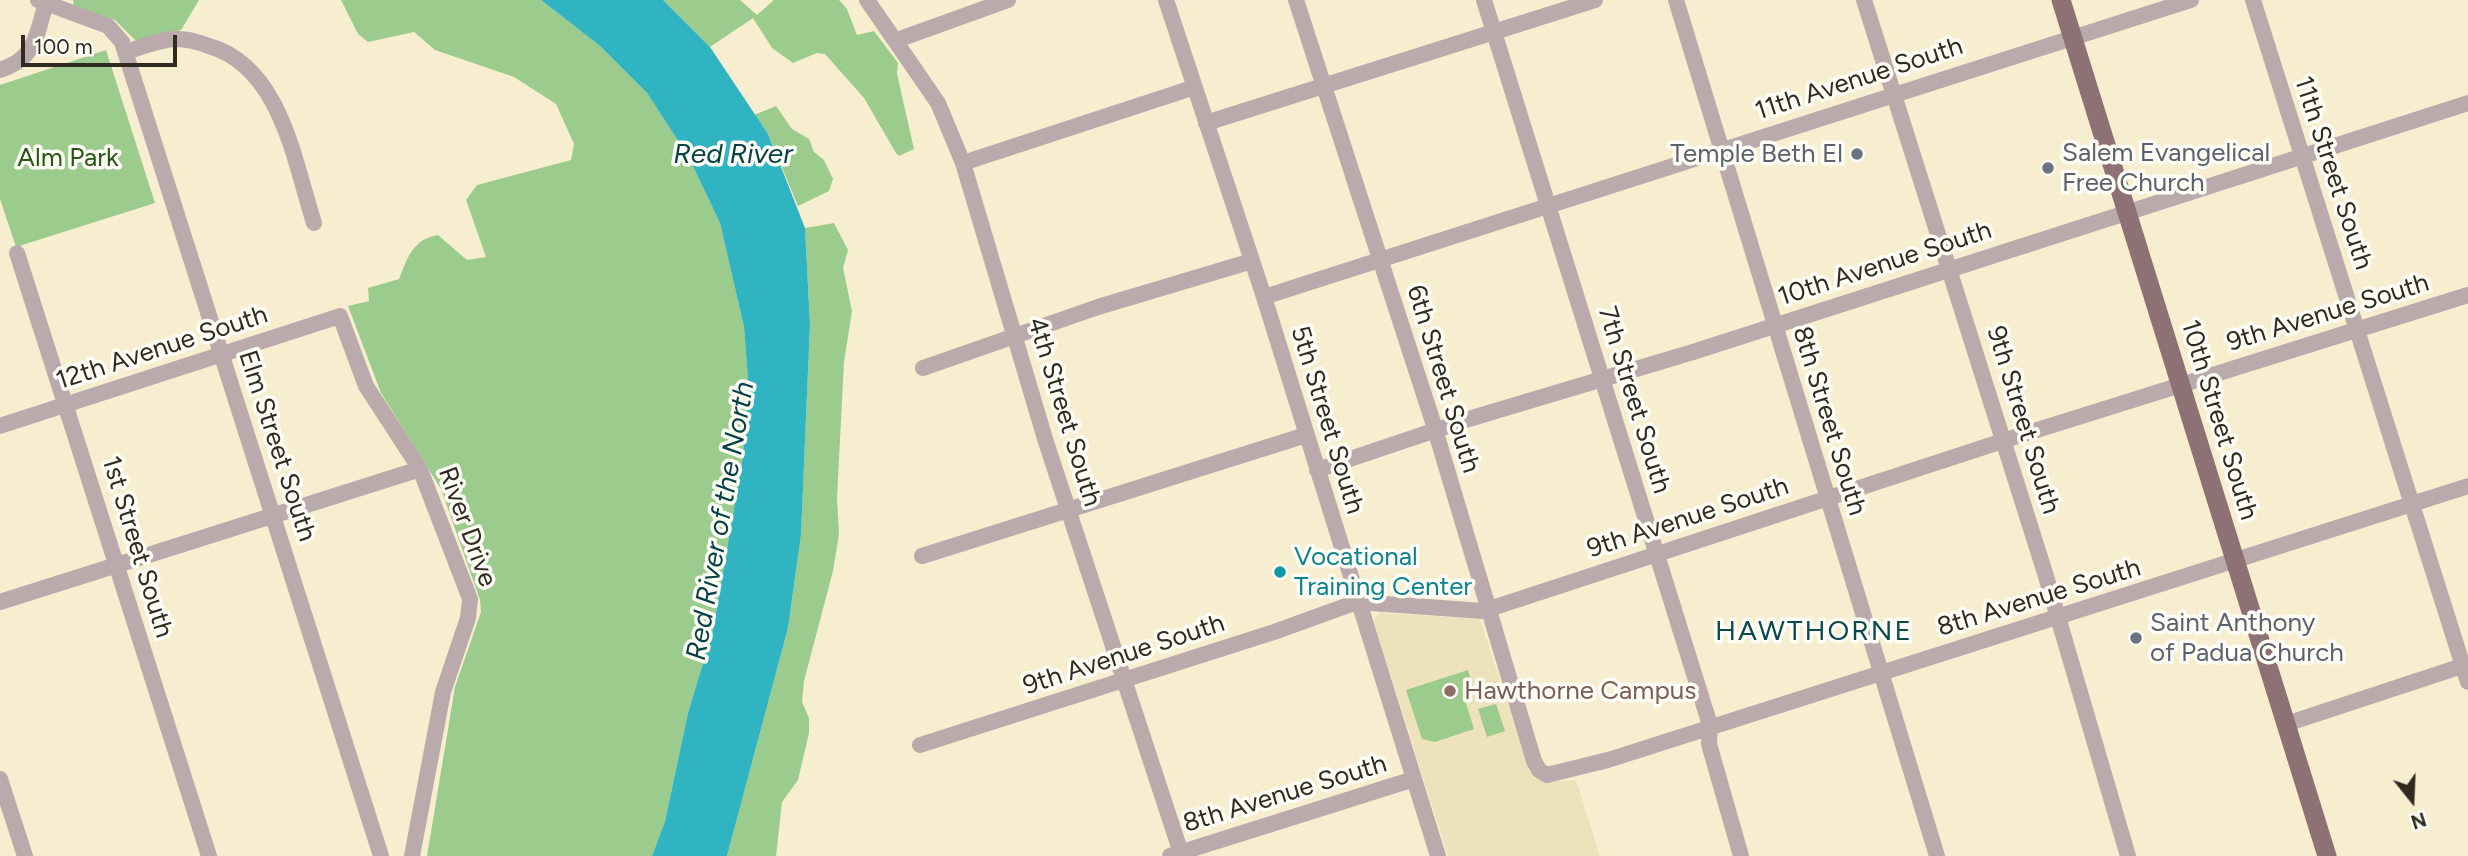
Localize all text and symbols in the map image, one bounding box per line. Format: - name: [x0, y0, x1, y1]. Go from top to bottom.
- scale bar: [24, 21, 180, 65]
- street label: 11th Avenue South: [1751, 31, 1967, 127]
- text: 100 m: [34, 34, 93, 59]
- street label: 11th Street South: [2287, 72, 2379, 274]
- place label: Salem Evangelical Free Church: [2062, 137, 2270, 198]
- water label: Red River: [673, 138, 793, 172]
- place label: Temple Beth El: [1670, 138, 1843, 170]
- park label: Alm Park: [17, 142, 119, 174]
- marker: Temple Beth El: [1849, 146, 1865, 162]
- marker: Salem Evangelical Free Church: [2040, 160, 2056, 176]
- street label: 10th Avenue South: [1774, 215, 1996, 313]
- street label: 9th Avenue South: [2223, 267, 2433, 359]
- street label: 6th Street South: [1400, 281, 1486, 477]
- street label: 12th Avenue South: [52, 299, 272, 397]
- street label: 7th Street South: [1591, 303, 1677, 497]
- street label: 4th Street South: [1020, 314, 1108, 510]
- street label: 10th Street South: [2174, 316, 2264, 524]
- street label: 5th Street South: [1284, 322, 1370, 518]
- street label: 9th Street South: [1980, 322, 2066, 518]
- street label: 8th Street South: [1785, 323, 1873, 519]
- street label: Elm Street South: [231, 347, 323, 545]
- water label: Red River of the North: [680, 379, 762, 663]
- street label: 1st Street South: [95, 452, 179, 642]
- street label: River Drive: [431, 463, 503, 591]
- street label: 9th Avenue South: [1583, 471, 1793, 565]
- place label: Vocational Training Center: [1294, 541, 1472, 602]
- street label: 8th Avenue South: [1934, 552, 2144, 644]
- marker: Vocational Training Center: [1272, 564, 1288, 580]
- place label: Saint Anthony of Padua Church: [2150, 607, 2344, 668]
- street label: 9th Avenue South: [1019, 608, 1229, 702]
- district label: HAWTHORNE: [1716, 615, 1912, 649]
- marker: Saint Anthony of Padua Church: [2128, 630, 2144, 646]
- place label: Hawthorne Campus: [1464, 675, 1696, 707]
- marker: Hawthorne Campus: [1442, 683, 1458, 699]
- street label: 8th Avenue South: [1180, 748, 1390, 840]
- north arrow: [2377, 765, 2447, 835]
- text: N: [2408, 807, 2429, 834]

